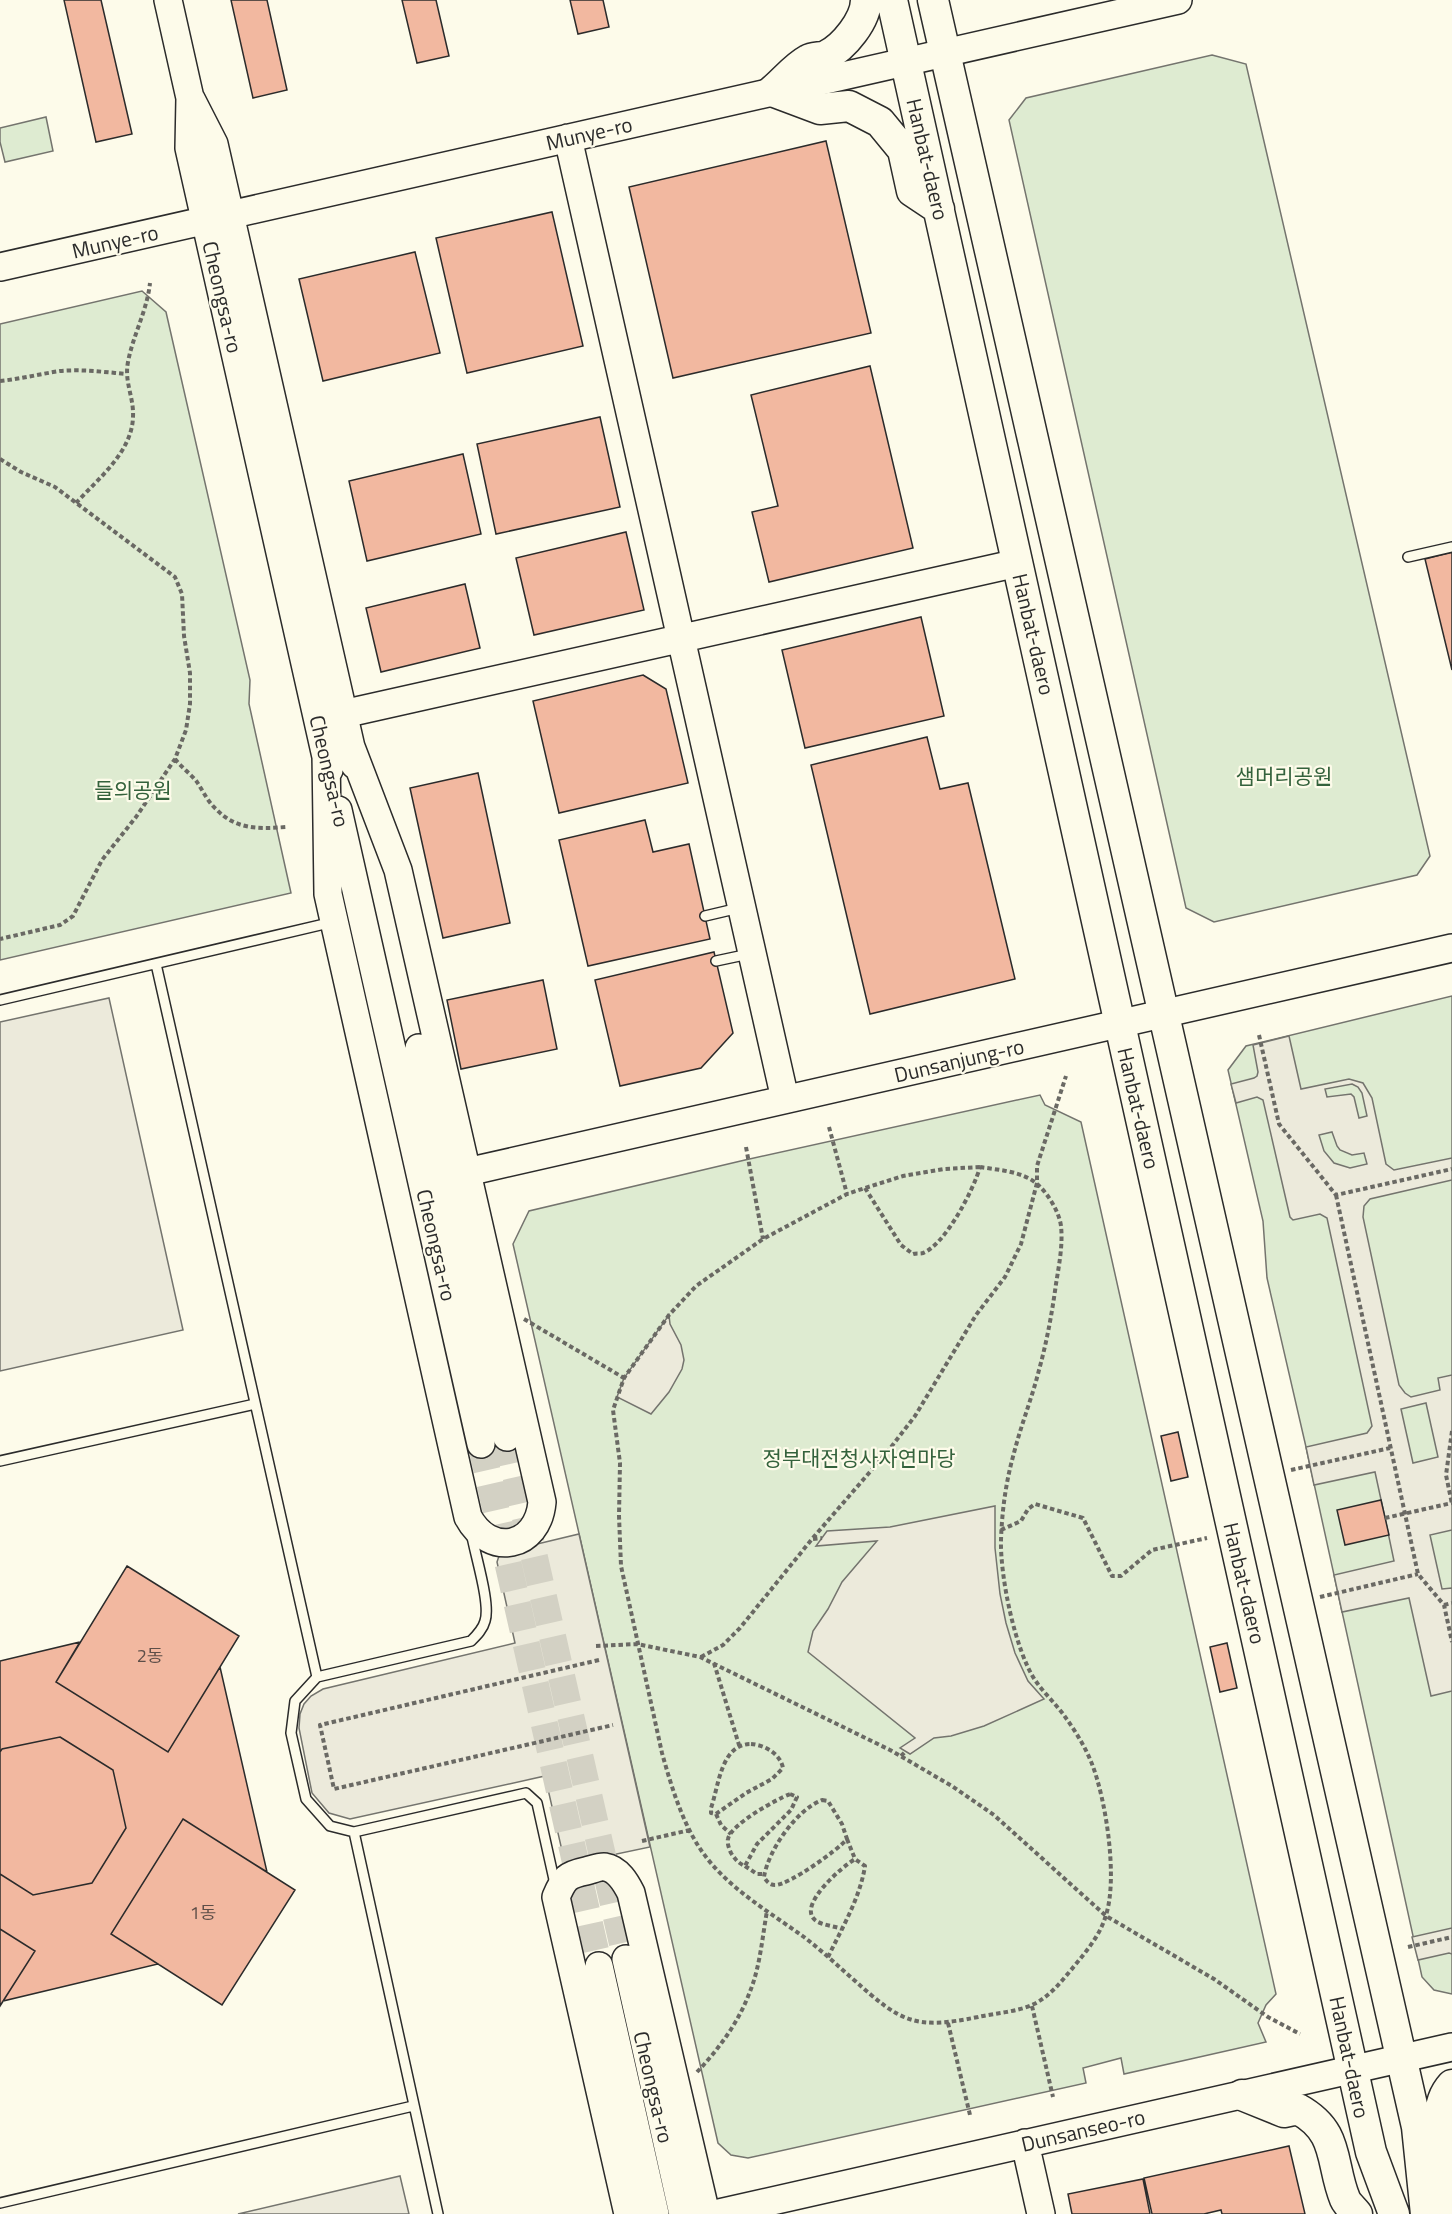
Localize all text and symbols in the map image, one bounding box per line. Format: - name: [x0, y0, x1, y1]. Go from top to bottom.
- street label: Hanbat-daero: [898, 95, 958, 223]
- street label: Munye-ro: [543, 108, 635, 158]
- street label: Munye-ro: [69, 216, 161, 266]
- street label: Cheongsa-ro: [195, 238, 251, 356]
- street label: Hanbat-daero: [1004, 570, 1064, 698]
- street label: Cheongsa-ro: [302, 712, 358, 830]
- park label: 샘머리공원: [1236, 760, 1332, 792]
- park label: 들의공원: [94, 774, 172, 806]
- street label: Dunsanjung-ro: [891, 1030, 1027, 1090]
- street label: Hanbat-daero: [1109, 1044, 1169, 1172]
- street label: Cheongsa-ro: [409, 1186, 465, 1304]
- park label: 정부대전청사자연마당: [762, 1442, 956, 1474]
- street label: Hanbat-daero: [1215, 1519, 1275, 1647]
- house number: 2동: [137, 1642, 163, 1669]
- house number: 1동: [190, 1899, 216, 1926]
- street label: Hanbat-daero: [1321, 1993, 1379, 2121]
- street label: Cheongsa-ro: [626, 2028, 682, 2146]
- street label: Dunsanseo-ro: [1018, 2100, 1148, 2160]

